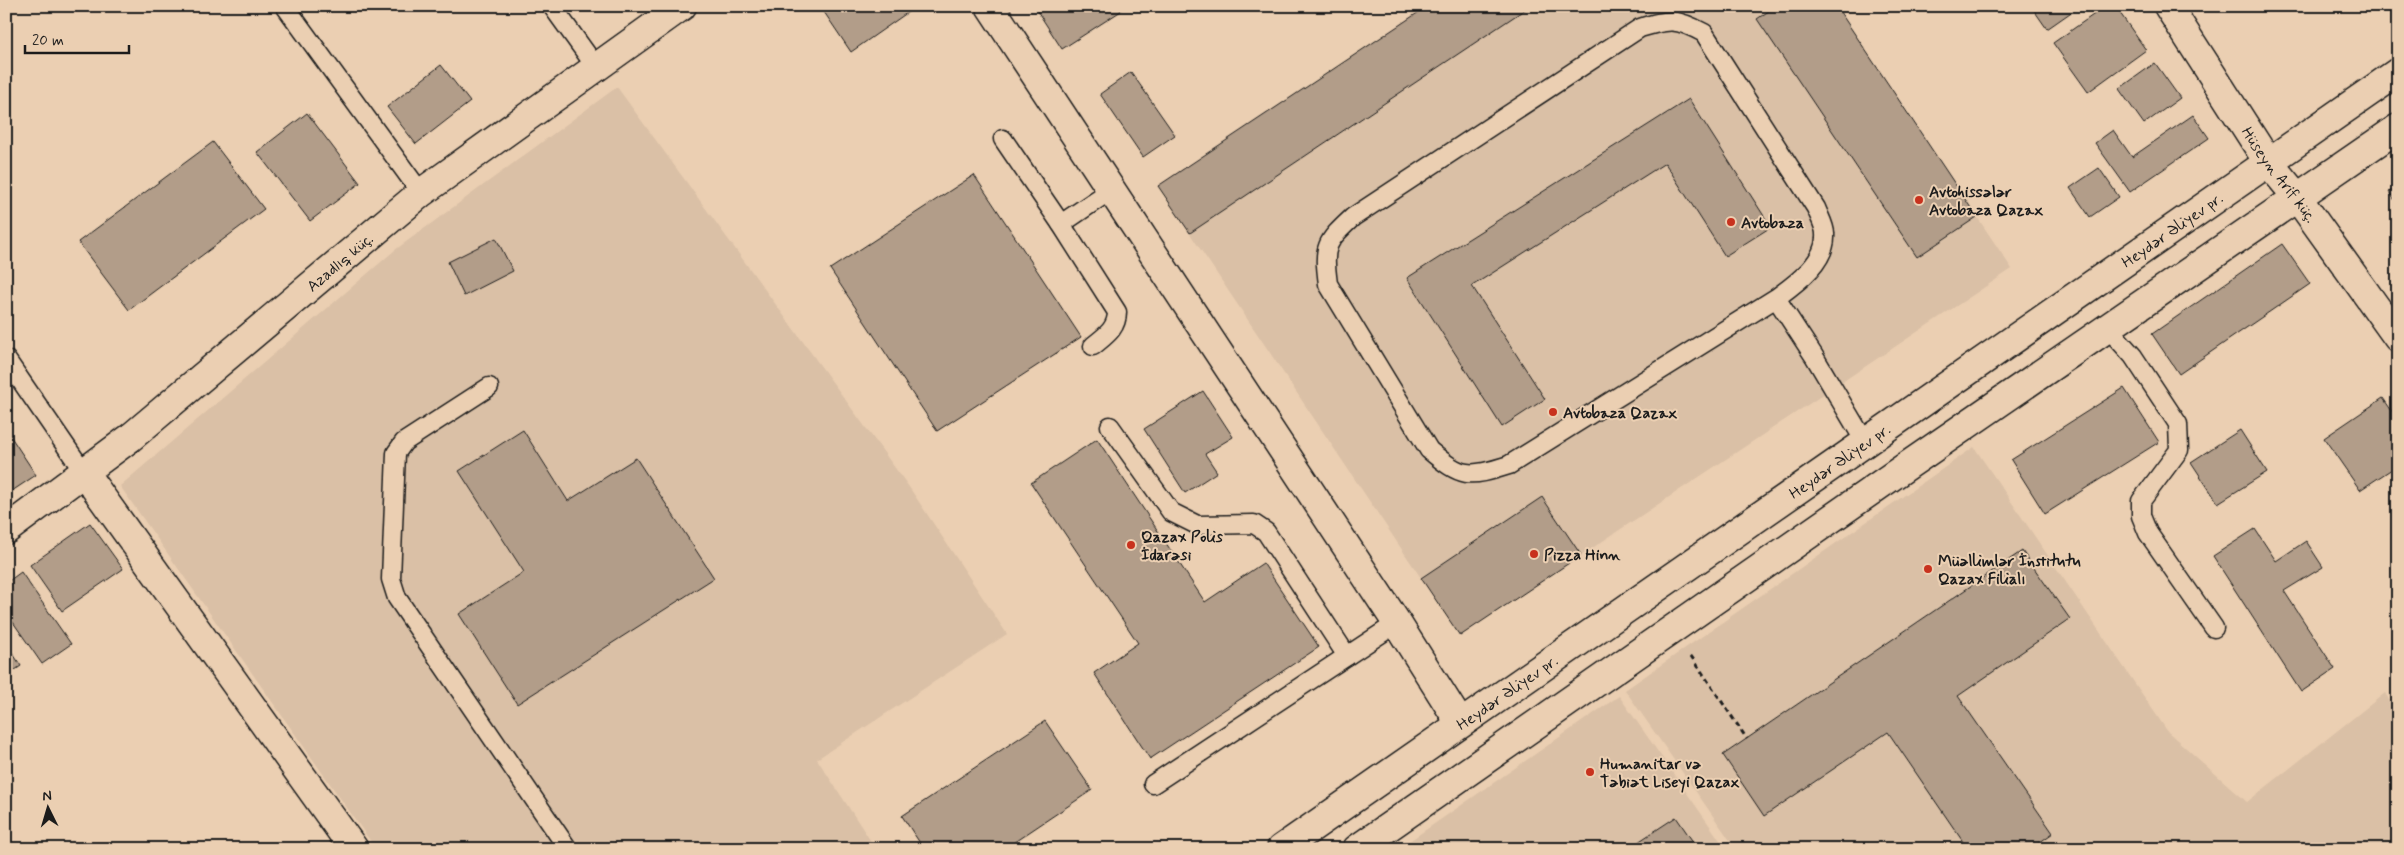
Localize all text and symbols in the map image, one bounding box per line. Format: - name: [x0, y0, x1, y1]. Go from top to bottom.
- scale bar: [25, 22, 129, 54]
- text: 20 m: [32, 31, 64, 51]
- street label: Hüseyn Arif küç.: [2236, 123, 2321, 227]
- place label: Avtohissələr Avtobaza Qazax: [1929, 182, 2044, 221]
- street label: Heydər Əliyev pr.: [2118, 188, 2227, 273]
- marker: Avtohissələr Avtobaza Qazax: [1913, 194, 1925, 206]
- place label: Avtobaza: [1741, 213, 1804, 234]
- marker: Avtobaza: [1725, 216, 1737, 228]
- street label: Azadlıq küç.: [303, 229, 378, 297]
- place label: Avtobaza Qazax: [1563, 403, 1678, 424]
- marker: Avtobaza Qazax: [1547, 406, 1559, 418]
- street label: Heydər Əliyev pr.: [1785, 419, 1895, 504]
- place label: Qazax Polis İdarəsi: [1141, 527, 1224, 566]
- marker: Qazax Polis İdarəsi: [1125, 539, 1137, 551]
- place label: Pizza Hinn: [1544, 545, 1621, 566]
- marker: Pizza Hinn: [1528, 548, 1540, 560]
- place label: Müəllimlər İnstitutu Qazax Filialı: [1938, 551, 2081, 590]
- marker: Müəllimlər İnstitutu Qazax Filialı: [1922, 563, 1934, 575]
- street label: Heydər Əliyev pr.: [1453, 651, 1562, 736]
- place label: Humanitar və Təbiət Liseyi Qazax: [1600, 754, 1740, 793]
- marker: Humanitar və Təbiət Liseyi Qazax: [1584, 766, 1596, 778]
- north arrow: [22, 782, 72, 832]
- text: N: [42, 787, 52, 805]

